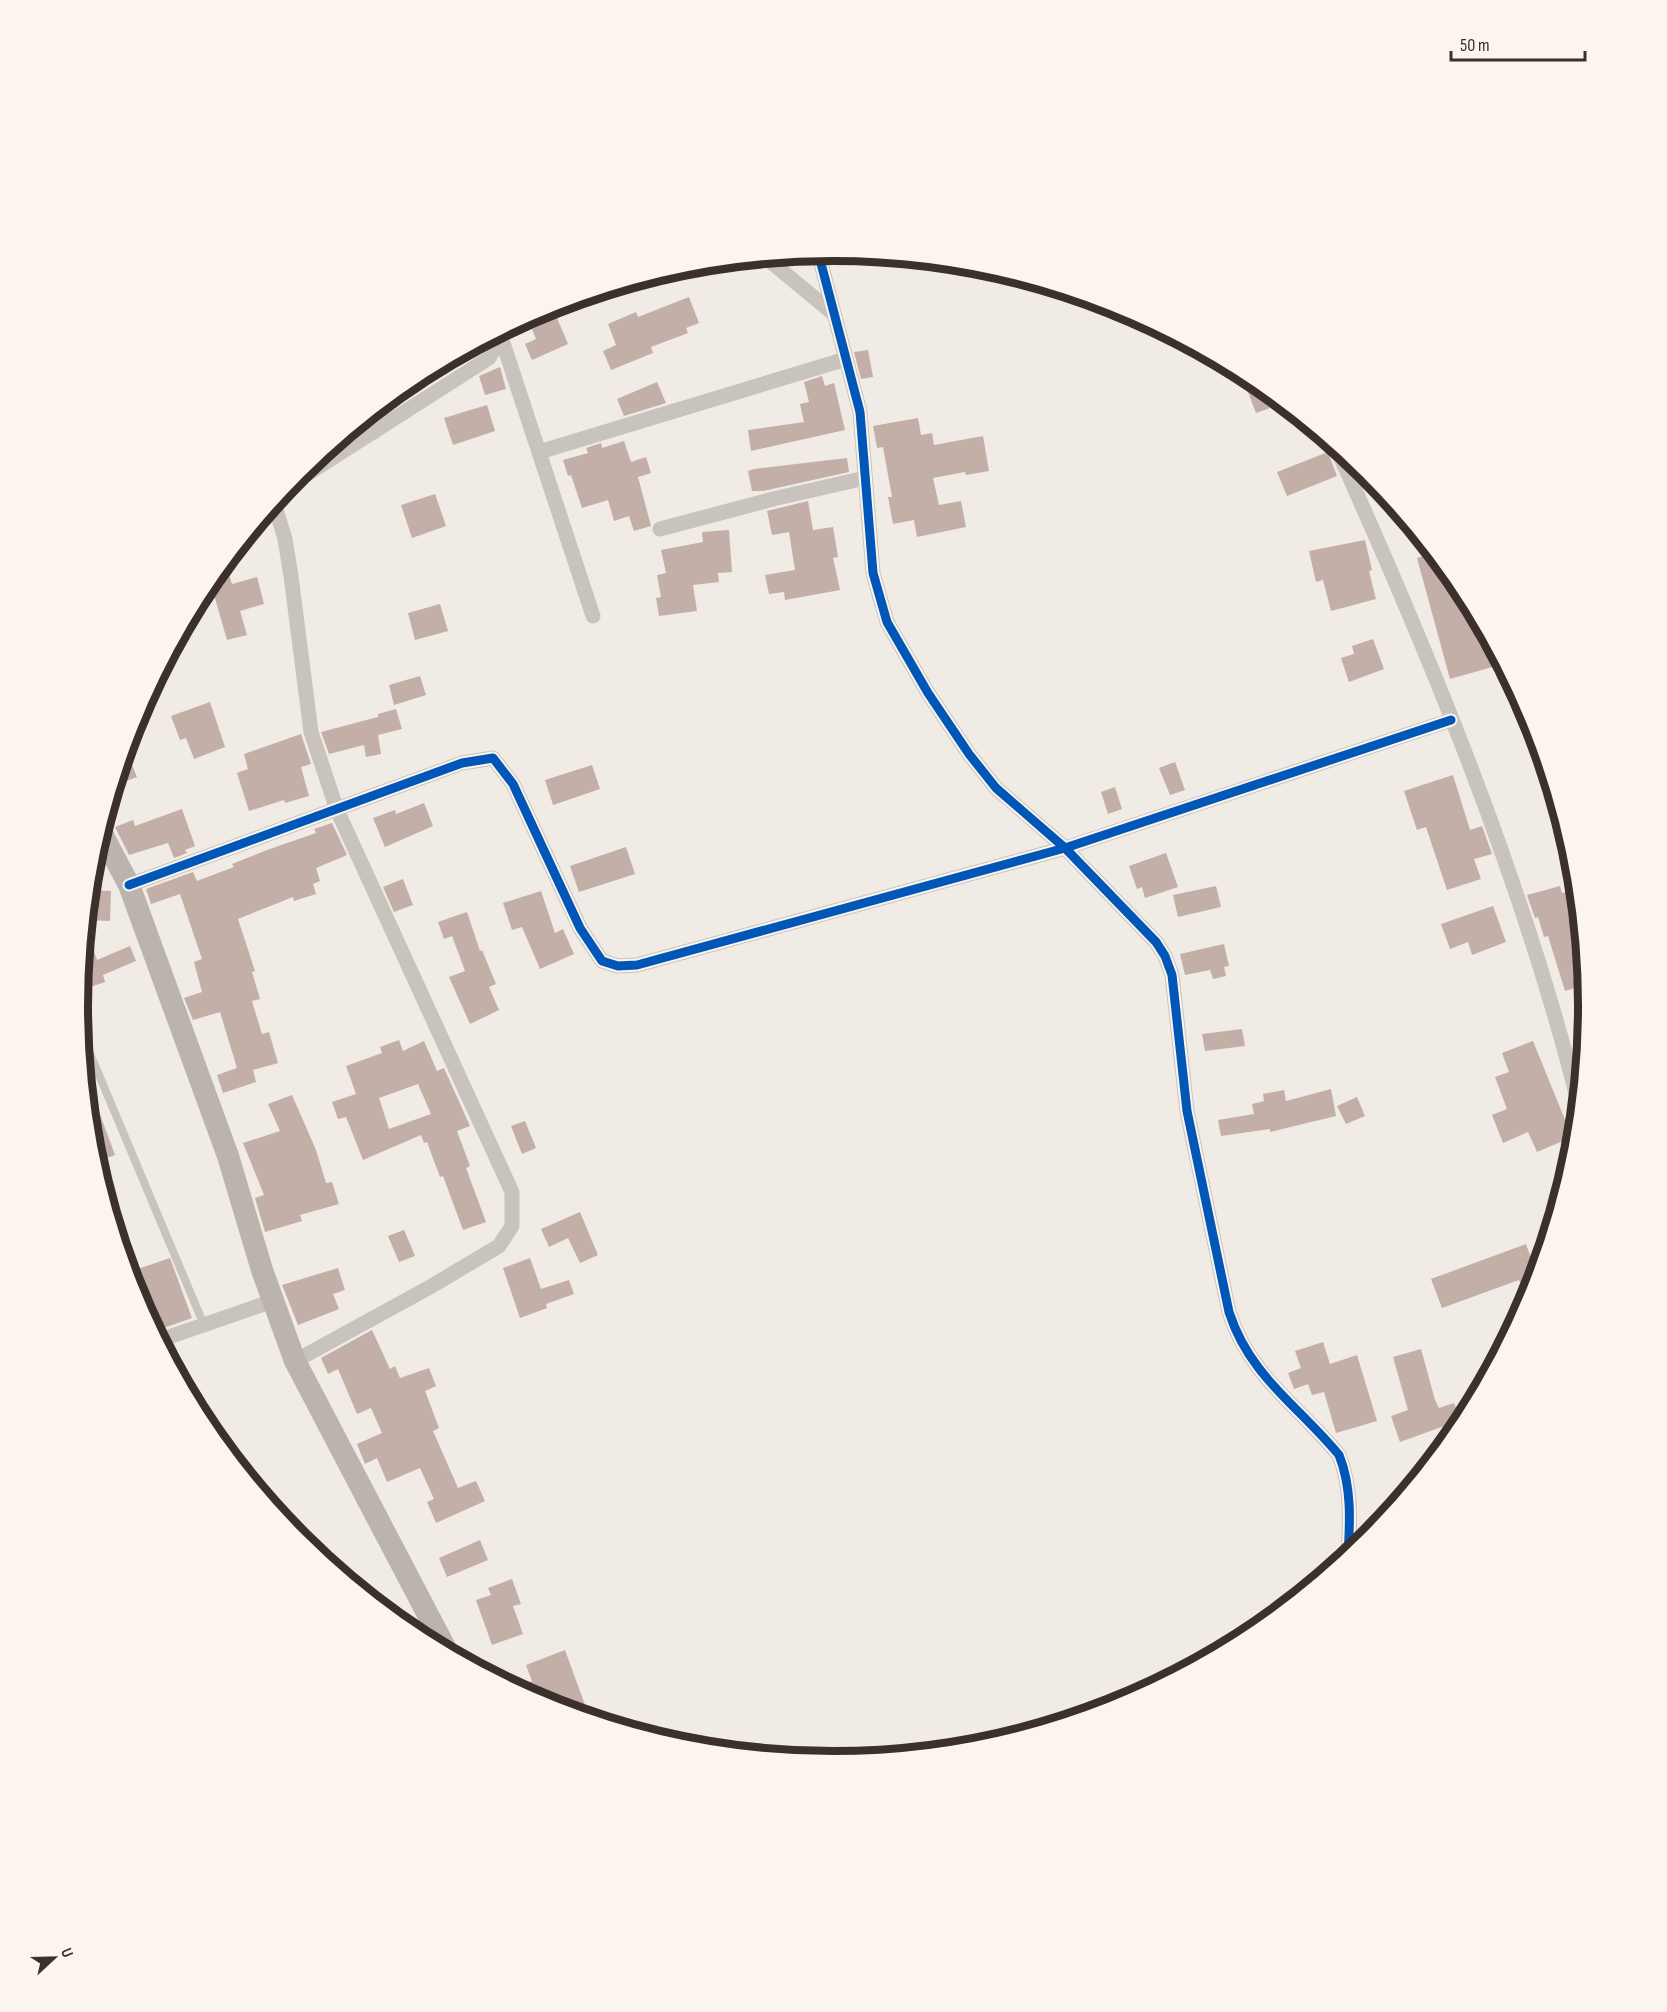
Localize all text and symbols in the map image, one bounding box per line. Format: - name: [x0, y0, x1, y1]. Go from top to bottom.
- scale bar: [1451, 24, 1584, 62]
- text: 50 m: [1460, 35, 1490, 56]
- north arrow: [24, 1928, 84, 1988]
- text: U: [56, 1946, 77, 1960]

